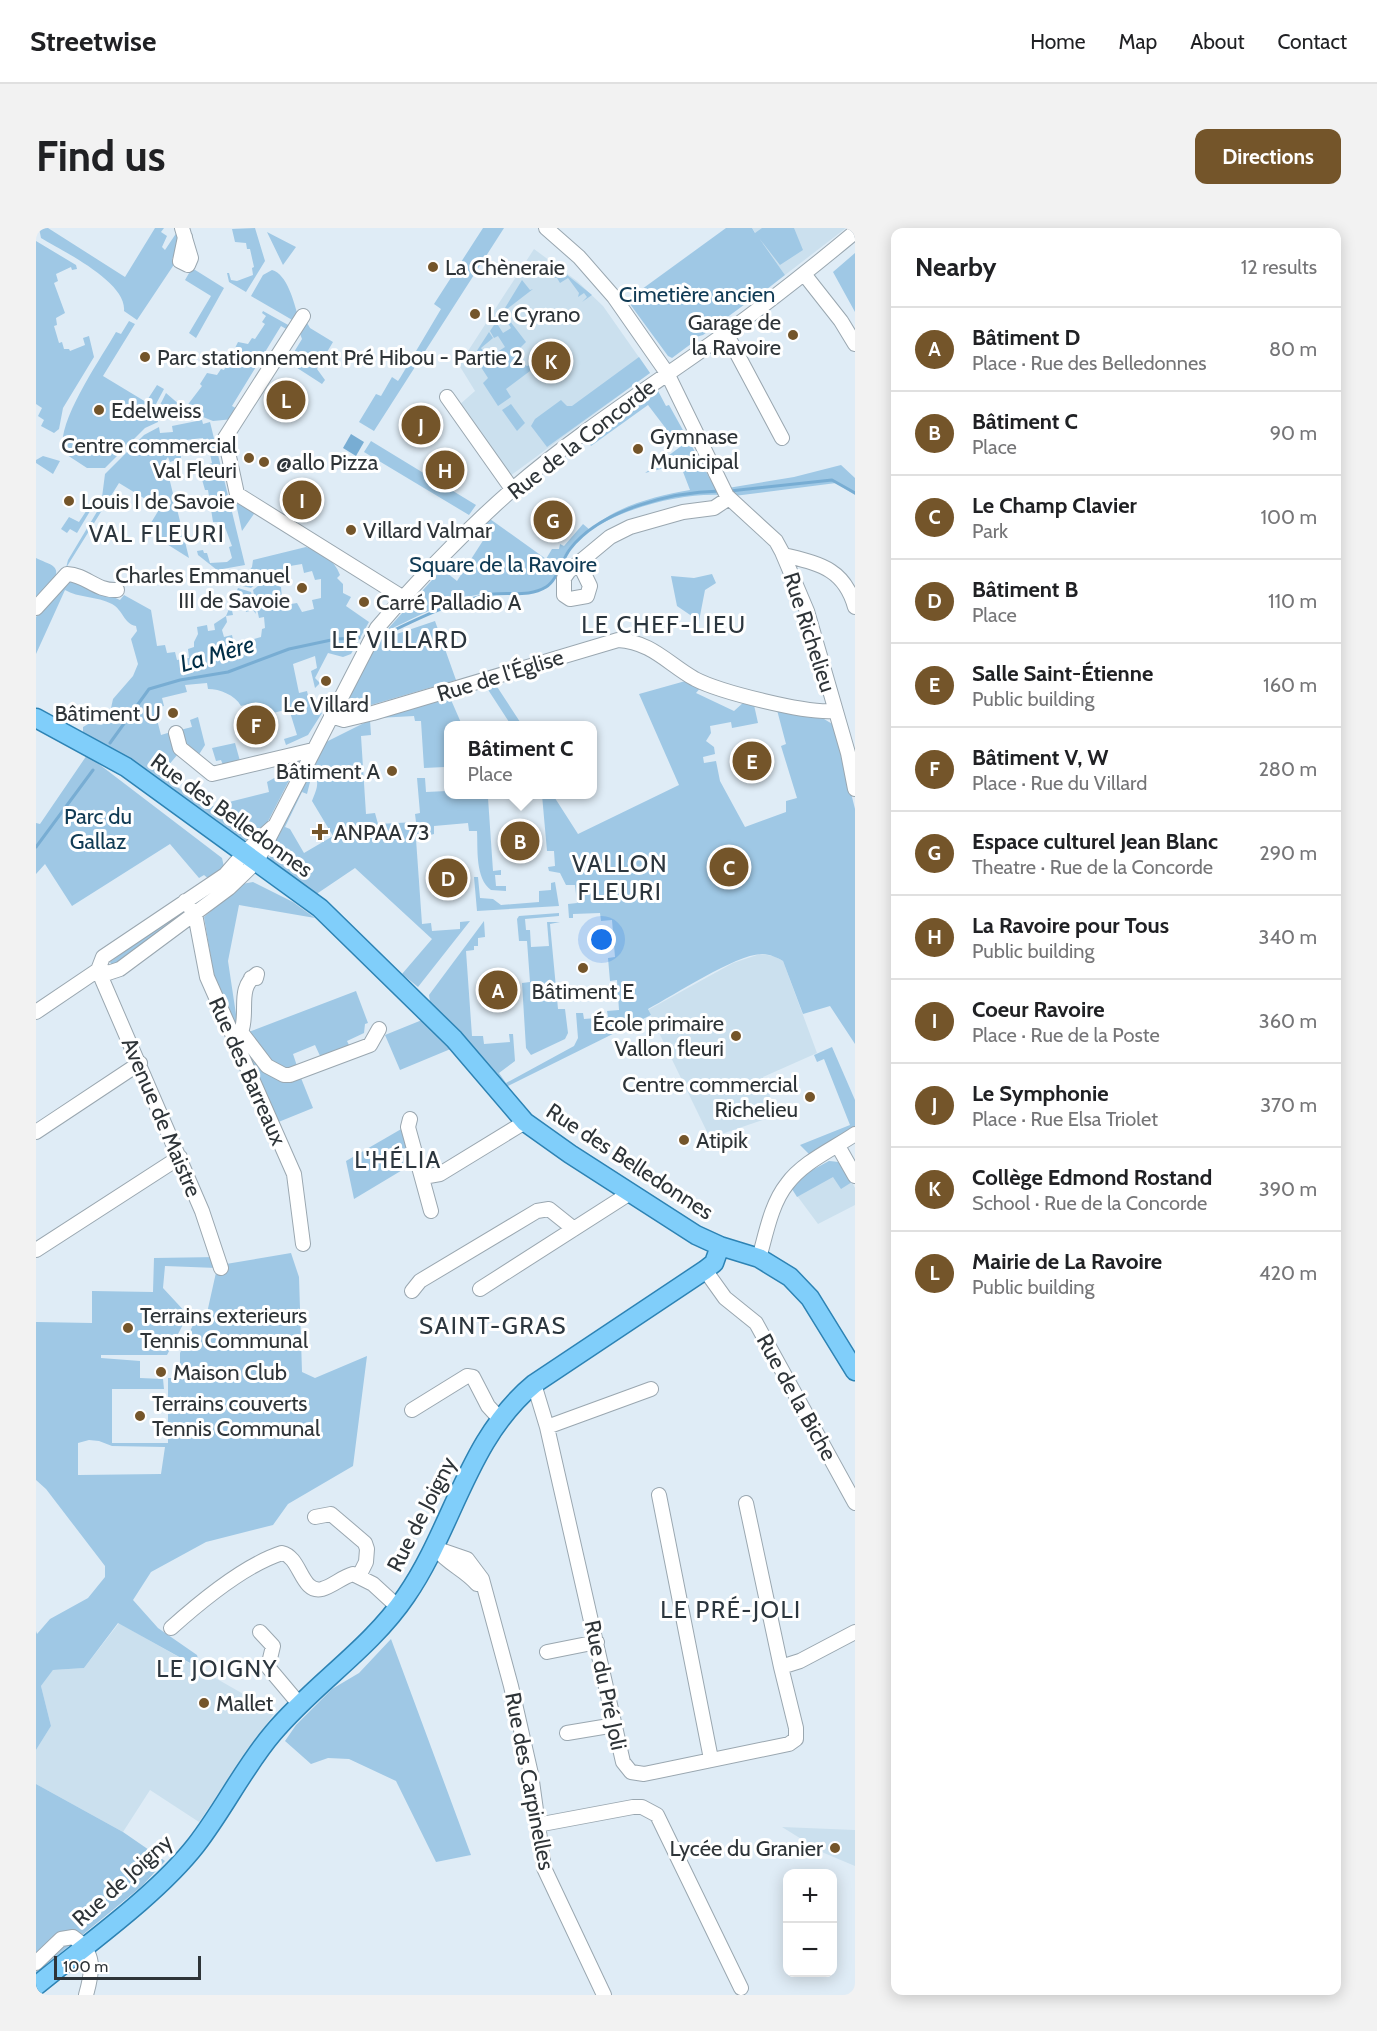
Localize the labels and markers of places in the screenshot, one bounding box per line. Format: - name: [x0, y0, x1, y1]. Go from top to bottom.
- place label: La Chèneraie: [445, 254, 565, 281]
- marker: La Chèneraie: [426, 260, 440, 274]
- place label: Le Cyrano: [487, 301, 580, 328]
- marker: Le Cyrano: [468, 307, 482, 321]
- place label: Garage de la Ravoire: [688, 309, 781, 361]
- marker: Garage de la Ravoire: [786, 328, 800, 342]
- pin: K: [532, 338, 570, 384]
- place label: Parc stationnement Pré Hibou - Partie 2: [157, 344, 523, 371]
- marker: Parc stationnement Pré Hibou - Partie 2: [138, 350, 152, 364]
- pin: L: [266, 378, 306, 423]
- place label: Edelweiss: [111, 397, 201, 424]
- pin: J: [402, 402, 440, 448]
- marker: Edelweiss: [92, 403, 106, 417]
- place label: Gymnase Municipal: [650, 423, 740, 475]
- place label: Centre commercial Val Fleuri: [61, 432, 238, 484]
- marker: Gymnase Municipal: [631, 442, 645, 456]
- pin: H: [426, 448, 464, 492]
- place label: @allo Pizza: [276, 449, 379, 476]
- marker: Centre commercial Val Fleuri: [242, 451, 256, 465]
- marker: @allo Pizza: [257, 455, 271, 469]
- pin: I: [282, 478, 322, 522]
- place label: Louis I de Savoie: [81, 488, 235, 515]
- marker: Louis I de Savoie: [62, 494, 76, 508]
- pin: G: [534, 498, 572, 542]
- place label: Villard Valmar: [363, 517, 492, 544]
- marker: Villard Valmar: [344, 523, 358, 537]
- place label: Charles Emmanuel III de Savoie: [115, 562, 291, 614]
- marker: Charles Emmanuel III de Savoie: [295, 581, 309, 595]
- place label: Carré Palladio A: [376, 589, 522, 616]
- marker: Carré Palladio A: [357, 595, 371, 609]
- marker: Le Villard: [319, 674, 333, 688]
- place label: Le Villard: [283, 691, 369, 718]
- place label: Bâtiment U: [54, 700, 161, 727]
- pin: F: [236, 702, 276, 748]
- marker: Bâtiment U: [166, 706, 180, 720]
- pin: E: [732, 738, 772, 784]
- place label: Bâtiment A: [276, 758, 380, 785]
- marker: Bâtiment A: [385, 764, 399, 778]
- pin: B: [500, 818, 540, 864]
- place label: ANPAA 73: [334, 819, 430, 846]
- marker: ANPAA 73: [311, 823, 329, 841]
- pin: C: [710, 844, 748, 890]
- pin: D: [428, 856, 468, 900]
- marker: Bâtiment E: [576, 961, 590, 975]
- pin: A: [478, 968, 518, 1012]
- place label: Bâtiment E: [532, 978, 634, 1005]
- place label: École primaire Vallon fleuri: [593, 1010, 724, 1062]
- marker: École primaire Vallon fleuri: [729, 1029, 743, 1043]
- place label: Centre commercial Richelieu: [622, 1071, 799, 1123]
- marker: Centre commercial Richelieu: [803, 1090, 817, 1104]
- place label: Atipik: [696, 1127, 748, 1154]
- marker: Atipik: [677, 1133, 691, 1147]
- place label: Terrains exterieurs Tennis Communal: [140, 1302, 309, 1354]
- marker: Terrains exterieurs Tennis Communal: [121, 1321, 135, 1335]
- place label: Maison Club: [173, 1359, 287, 1386]
- marker: Maison Club: [154, 1365, 168, 1379]
- place label: Terrains couverts Tennis Communal: [152, 1390, 321, 1442]
- marker: Terrains couverts Tennis Communal: [133, 1409, 147, 1423]
- place label: Mallet: [216, 1690, 274, 1717]
- marker: Mallet: [197, 1696, 211, 1710]
- place label: Lycée du Granier: [670, 1835, 823, 1862]
- marker: Lycée du Granier: [828, 1841, 842, 1855]

